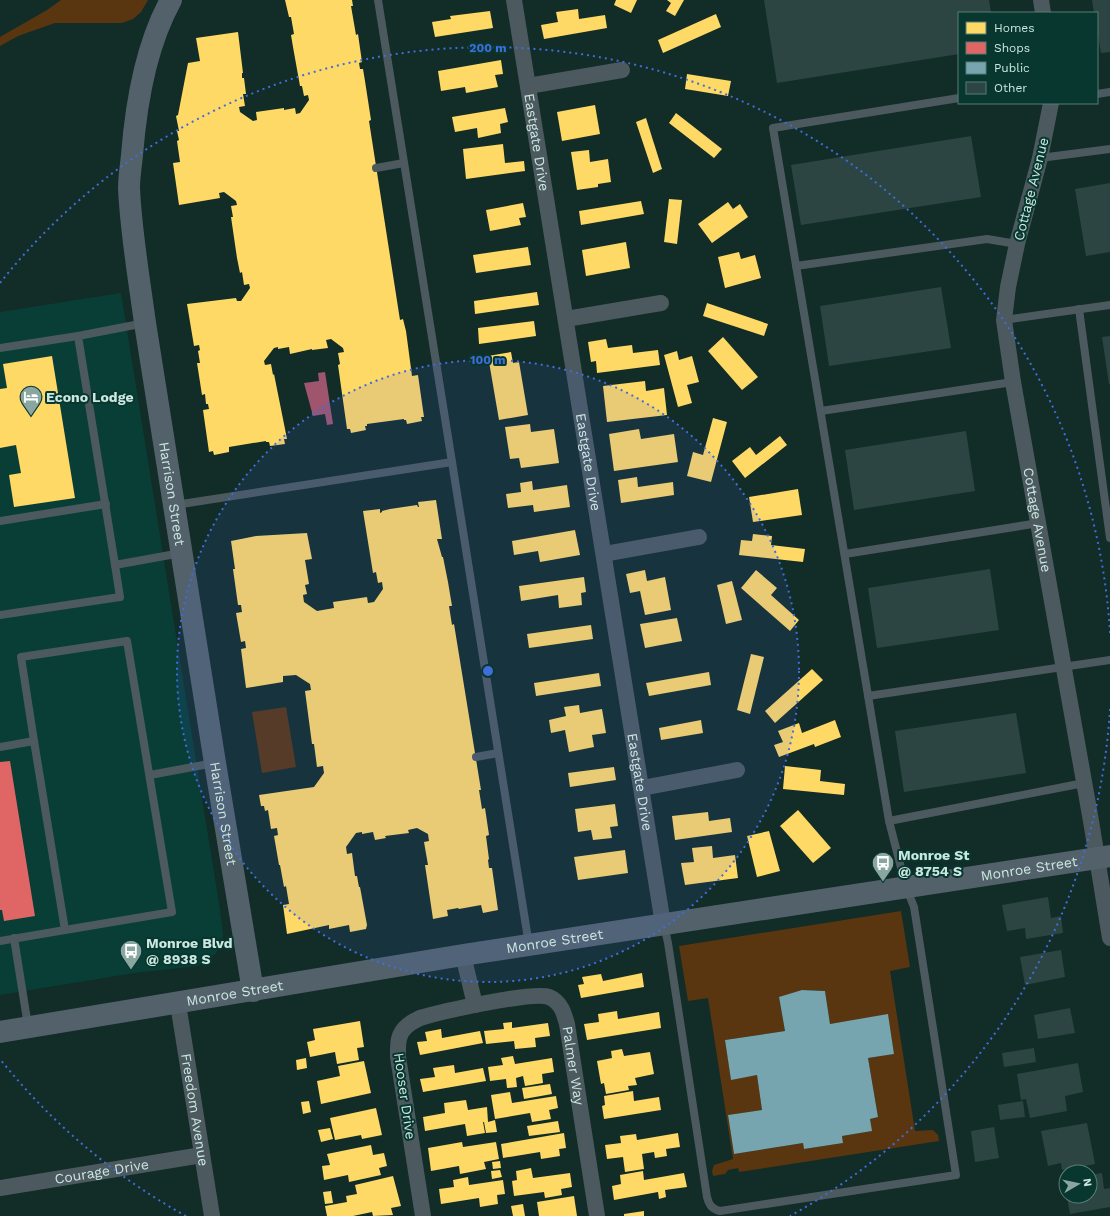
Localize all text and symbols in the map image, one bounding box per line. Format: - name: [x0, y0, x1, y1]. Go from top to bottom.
- legend: [958, 12, 1098, 104]
- text: Homes: [994, 21, 1035, 35]
- text: 200 m: [469, 41, 507, 55]
- text: Shops: [994, 41, 1030, 55]
- text: Public: [994, 61, 1030, 75]
- text: Other: [994, 81, 1027, 95]
- street label: Eastgate Drive: [521, 92, 553, 192]
- street label: Cottage Avenue: [1010, 136, 1052, 242]
- text: 100 m: [470, 353, 506, 367]
- hotel icon: Econo Lodge: [18, 384, 44, 417]
- place label: Econo Lodge: [46, 389, 134, 405]
- street label: Eastgate Drive: [573, 412, 604, 512]
- street label: Harrison Street: [156, 441, 188, 547]
- street label: Cottage Avenue: [1020, 466, 1055, 573]
- centre of rings: [481, 664, 495, 678]
- street label: Eastgate Drive: [624, 732, 656, 832]
- street label: Harrison Street: [207, 761, 240, 867]
- place label: Monroe St @ 8754 S: [898, 847, 969, 879]
- bus stop icon: Monroe St @ 8754 S: [870, 850, 896, 883]
- street label: Monroe Street: [979, 853, 1079, 884]
- street label: Monroe Street: [505, 926, 604, 956]
- place label: Monroe Blvd @ 8938 S: [146, 935, 233, 967]
- bus stop icon: Monroe Blvd @ 8938 S: [118, 938, 144, 971]
- street label: Monroe Street: [185, 977, 284, 1009]
- street label: Palmer Way: [559, 1025, 588, 1107]
- street label: Freedom Avenue: [178, 1052, 212, 1167]
- street label: Hooser Drive: [391, 1052, 419, 1140]
- street label: Courage Drive: [53, 1156, 150, 1187]
- north arrow: [1058, 1164, 1098, 1204]
- text: N: [1080, 1177, 1094, 1188]

